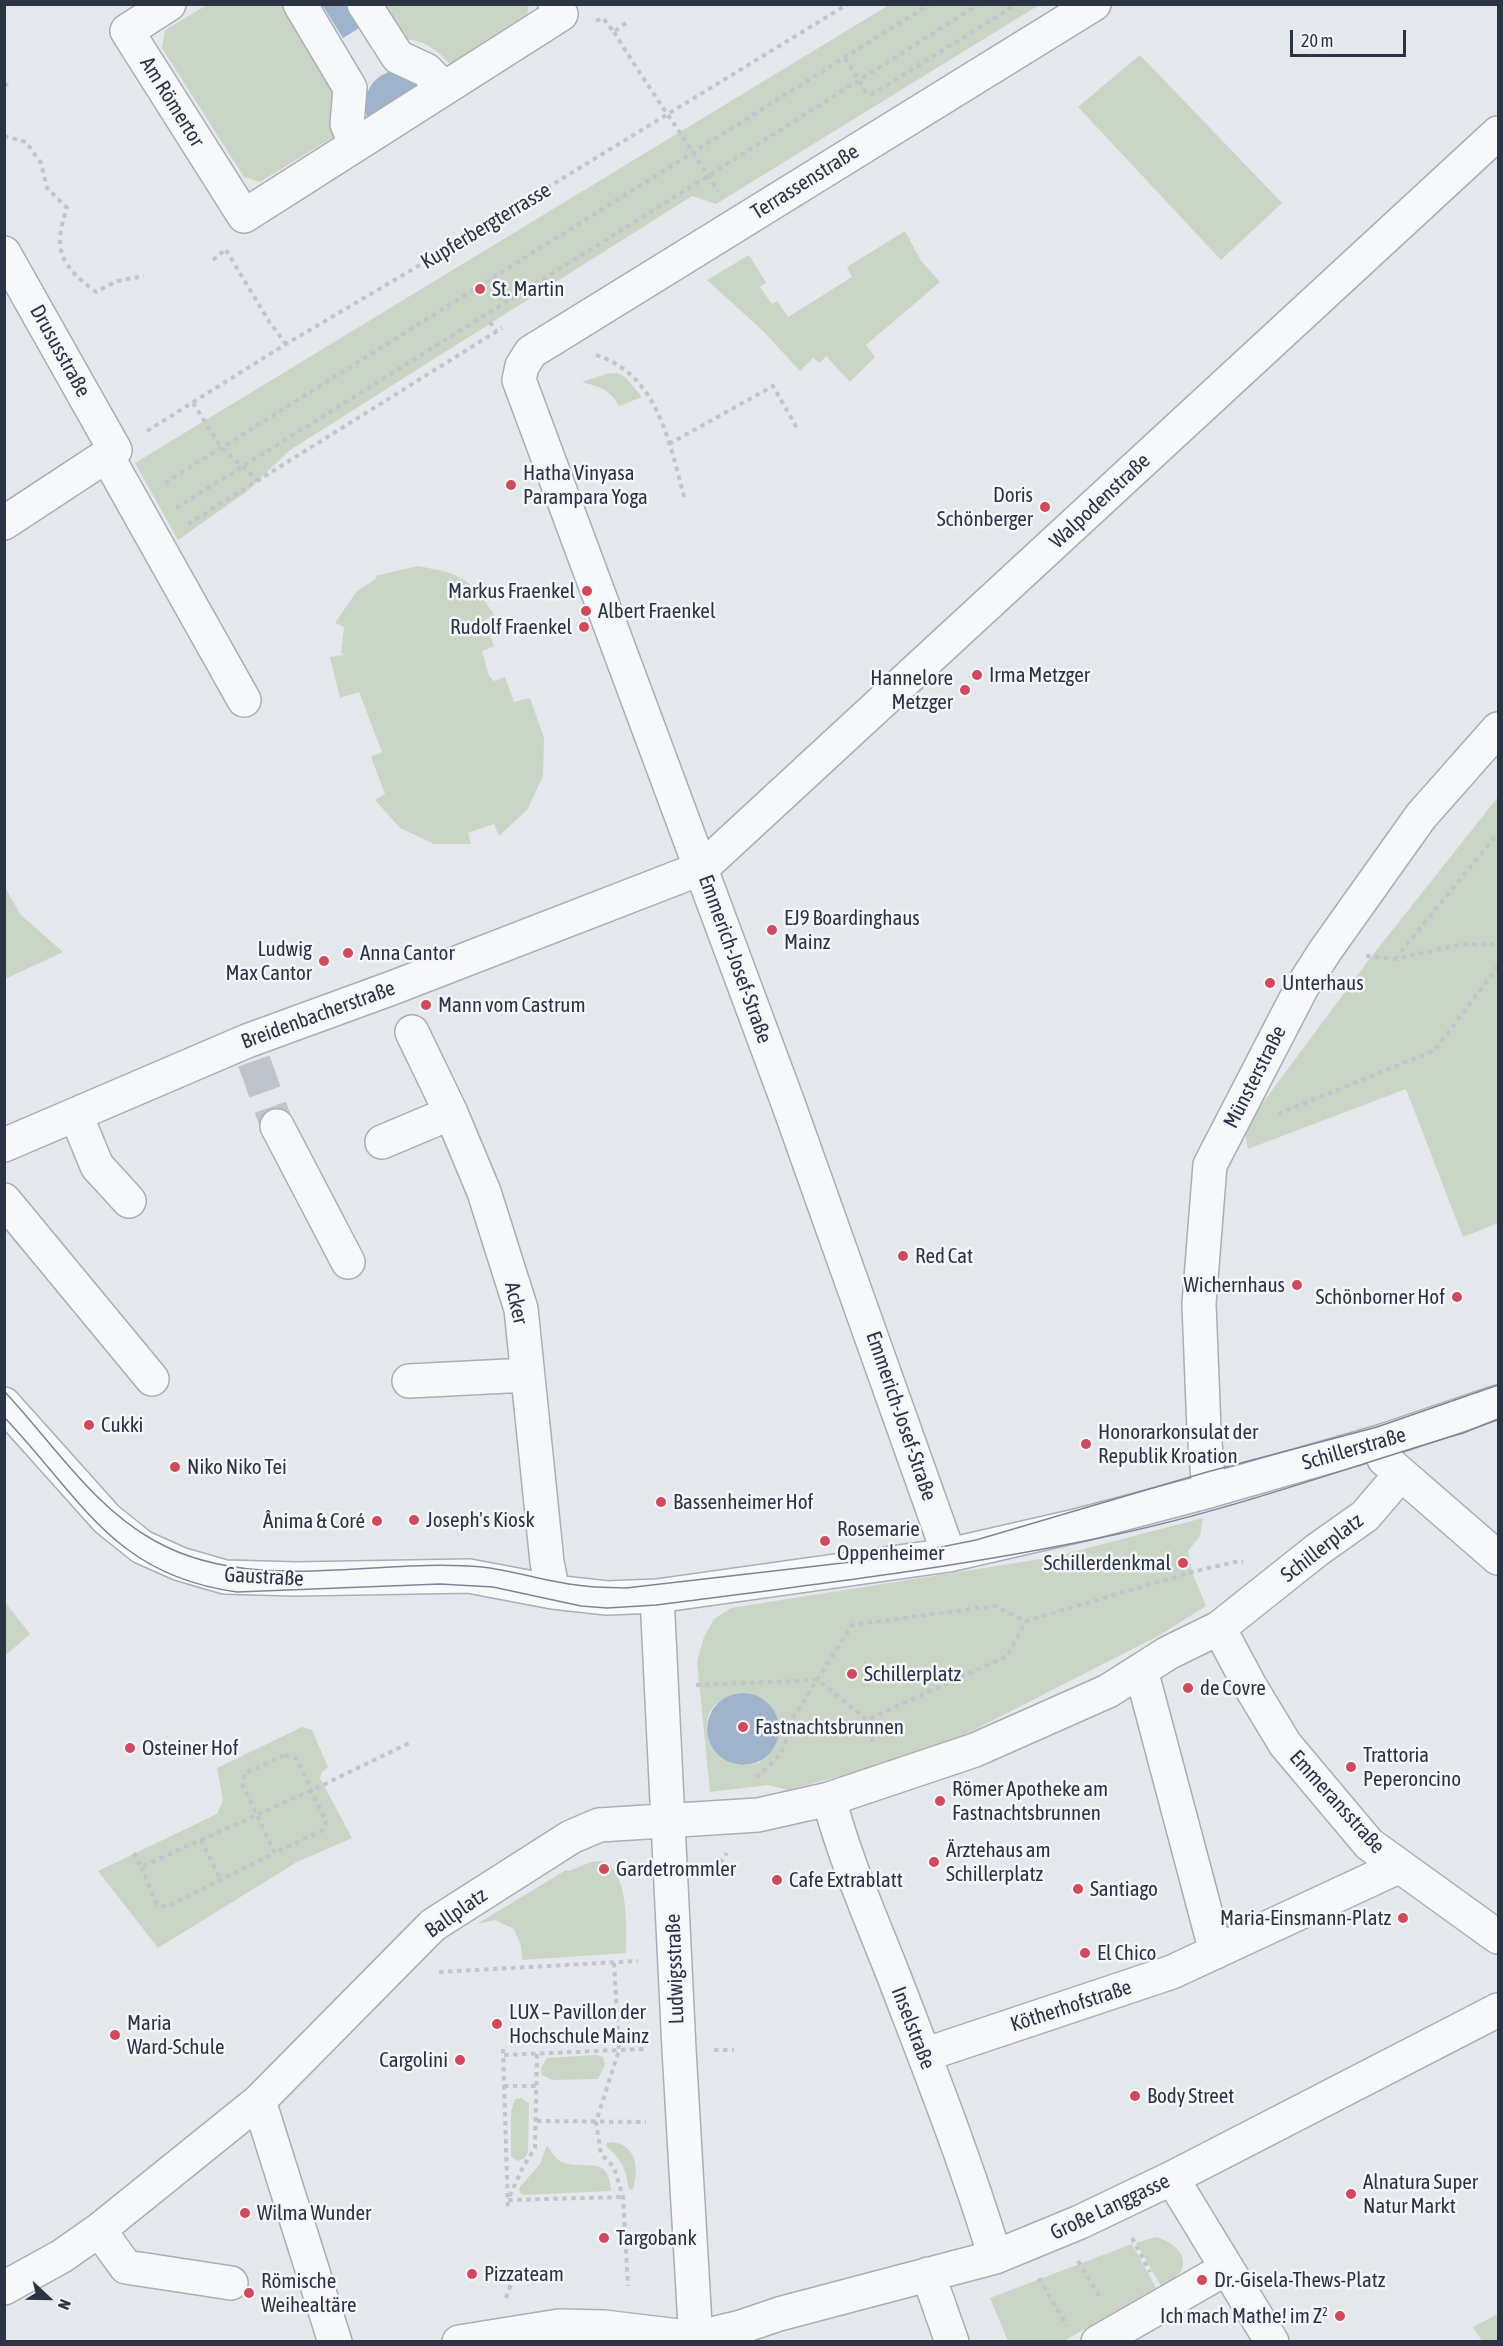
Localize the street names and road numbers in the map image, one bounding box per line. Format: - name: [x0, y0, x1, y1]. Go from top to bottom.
- street label: Am Römertor: [135, 52, 209, 152]
- street label: Terrassenstraße: [747, 139, 863, 225]
- street label: Kupferbergterrasse: [416, 177, 556, 275]
- street label: Drususstraße: [24, 301, 96, 401]
- street label: Walpodenstraße: [1045, 448, 1155, 554]
- street label: Emmerich-Josef-Straße: [693, 871, 777, 1047]
- street label: Breidenbacherstraße: [238, 975, 398, 1055]
- street label: Münsterstraße: [1218, 1021, 1292, 1133]
- street label: Acker: [499, 1279, 533, 1327]
- street label: Emmerich-Josef-Straße: [860, 1328, 942, 1504]
- street label: Schillerstraße: [1299, 1422, 1409, 1476]
- street label: Schillerplatz: [1276, 1508, 1368, 1588]
- street label: Gaustraße: [224, 1562, 304, 1592]
- street label: Emmeransstraße: [1284, 1745, 1390, 1859]
- street label: Ballplatz: [420, 1883, 492, 1943]
- street label: Ludwigsstraße: [660, 1913, 690, 2025]
- street label: Kötherhofstraße: [1007, 1975, 1135, 2037]
- street label: Inselstraße: [886, 1983, 940, 2073]
- street label: Große Langgasse: [1046, 2168, 1174, 2246]

